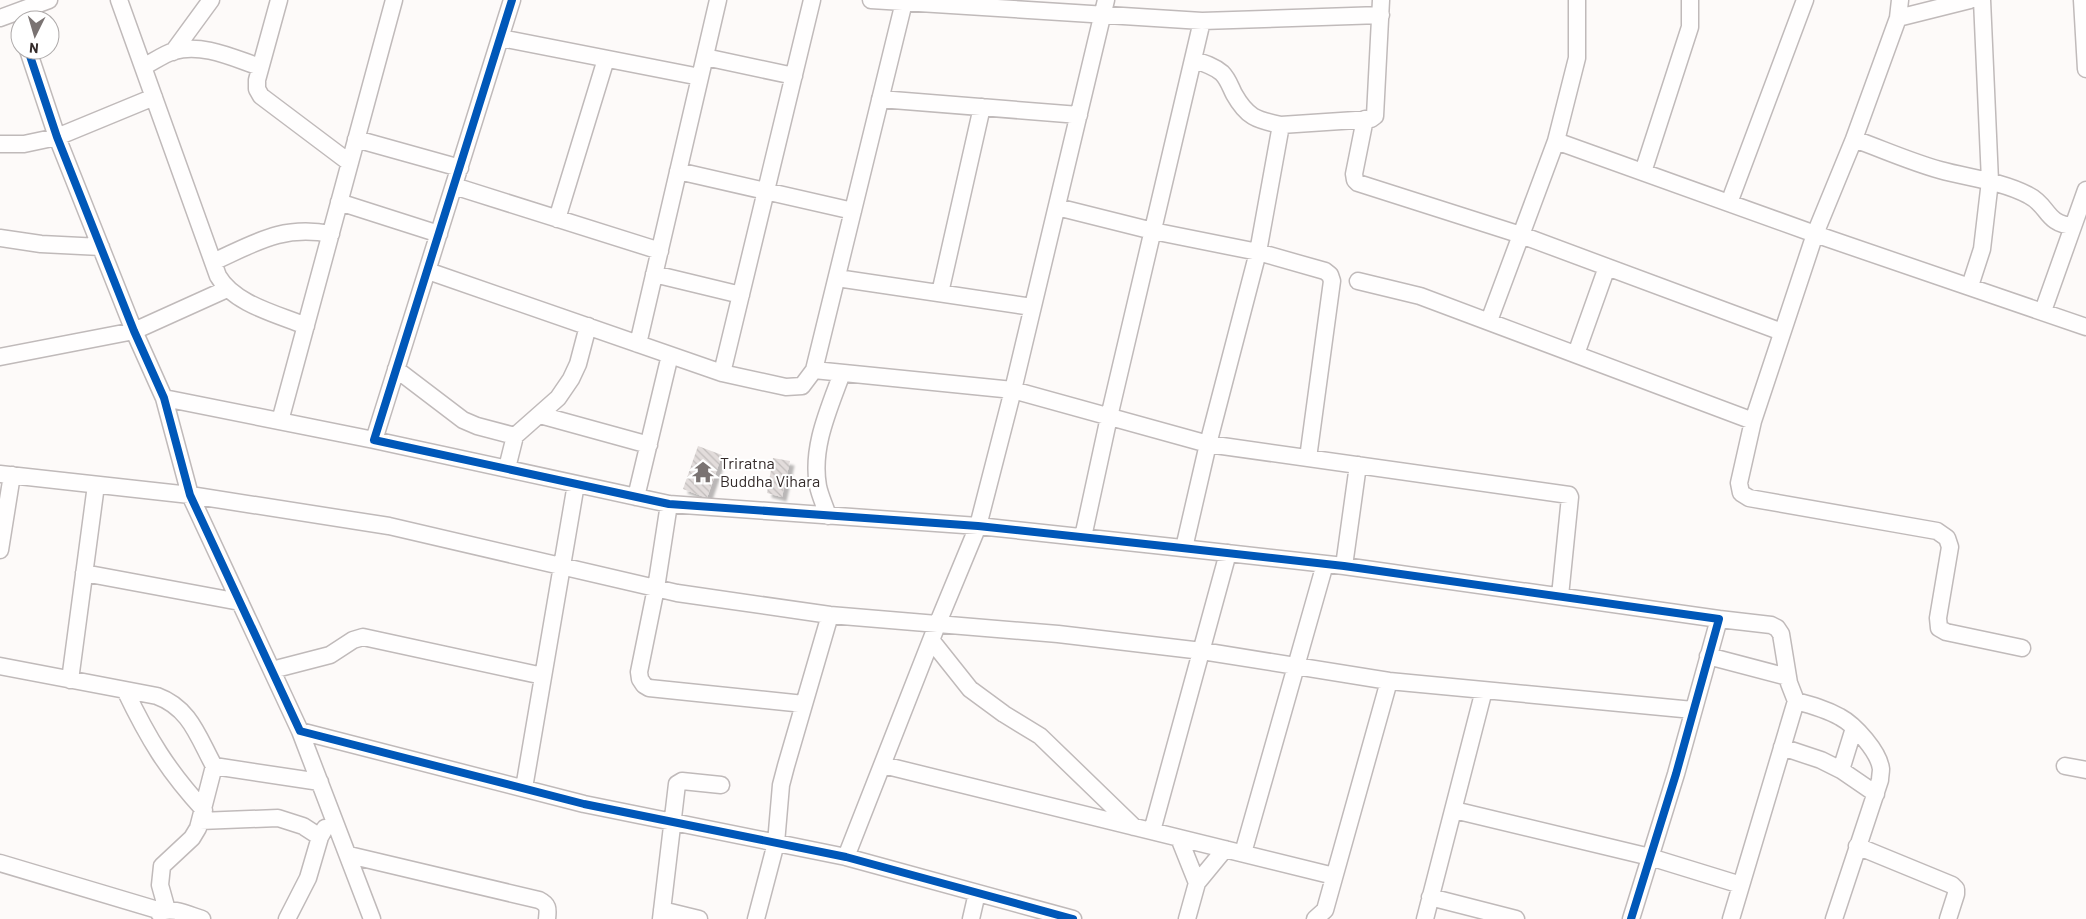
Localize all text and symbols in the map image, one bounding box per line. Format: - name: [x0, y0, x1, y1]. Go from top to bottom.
- north arrow: [10, 10, 60, 60]
- text: N: [28, 40, 39, 57]
- place label: Triratna Buddha Vihara: [720, 453, 820, 490]
- temple icon: Triratna Buddha Vihara: [690, 459, 716, 485]

